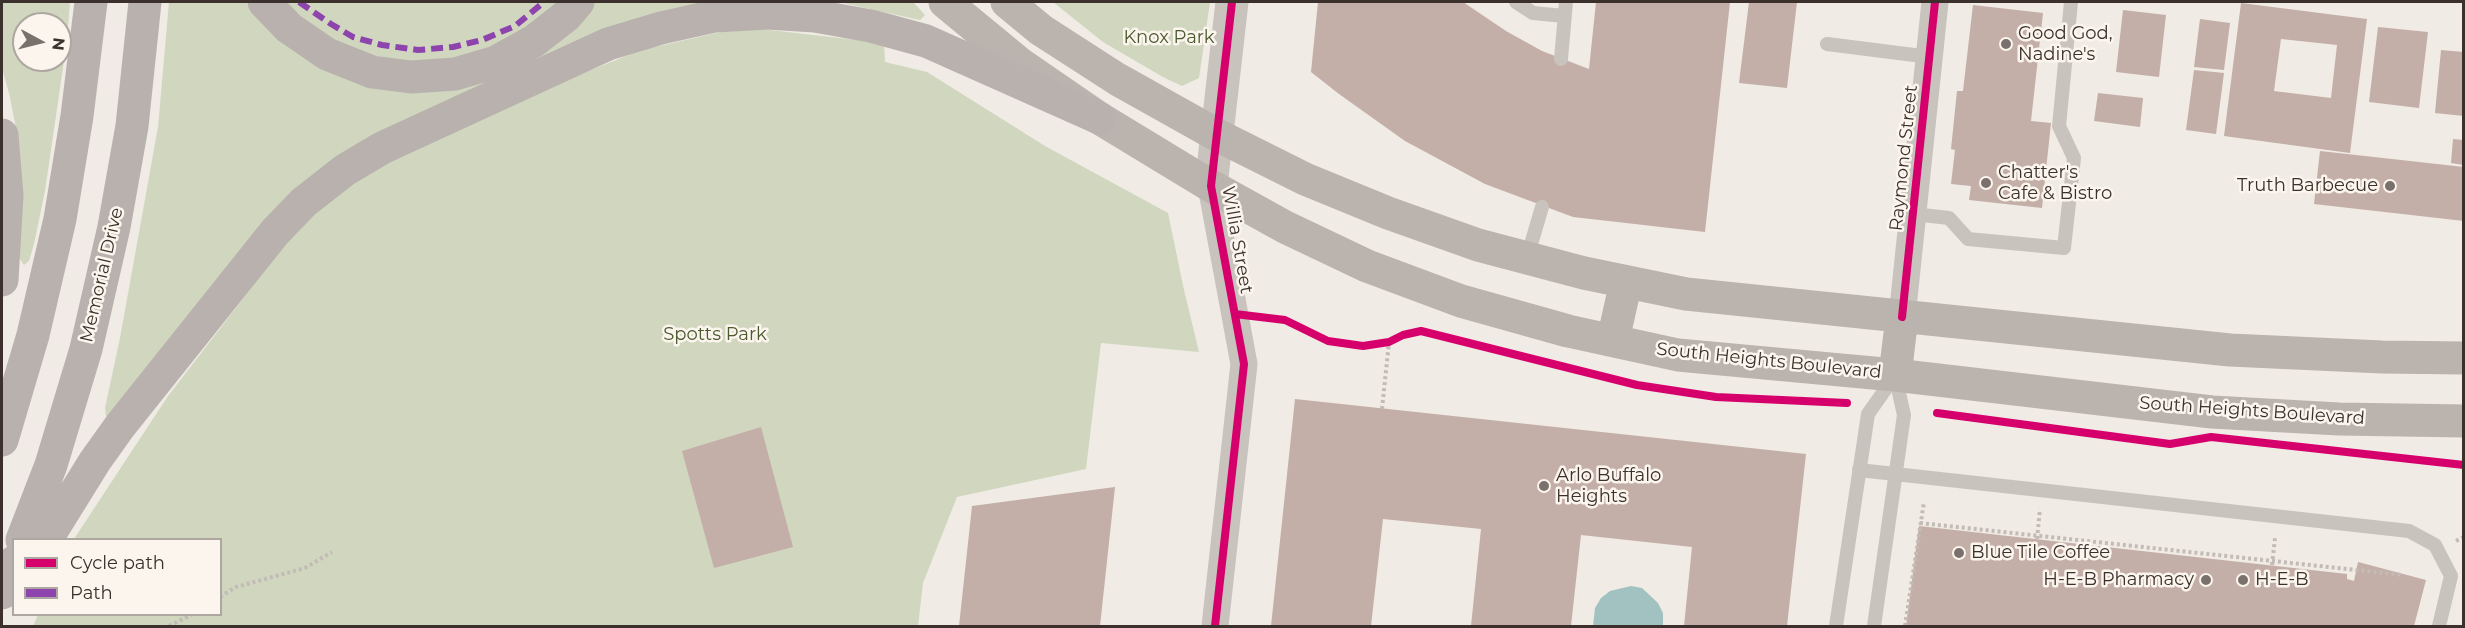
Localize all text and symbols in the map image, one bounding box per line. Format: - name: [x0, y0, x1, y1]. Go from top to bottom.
- north arrow: [12, 12, 72, 72]
- place label: Good God, Nadine's: [2018, 23, 2113, 66]
- park label: Knox Park: [1123, 27, 1215, 49]
- text: N: [48, 36, 69, 52]
- marker: Good God, Nadine's: [1999, 37, 2013, 51]
- street label: Raymond Street: [1886, 84, 1922, 232]
- place label: Chatter's Cafe & Bistro: [1998, 162, 2112, 204]
- place label: Truth Barbecue: [2237, 175, 2378, 197]
- marker: Chatter's Cafe & Bistro: [1979, 176, 1993, 190]
- marker: Truth Barbecue: [2383, 179, 2397, 193]
- street label: Willia Street: [1217, 185, 1257, 295]
- street label: Memorial Drive: [76, 205, 128, 345]
- park label: Spotts Park: [663, 324, 767, 346]
- street label: South Heights Boulevard: [1655, 338, 1883, 384]
- street label: South Heights Boulevard: [2139, 392, 2365, 430]
- place label: Arlo Buffalo Heights: [1556, 465, 1661, 508]
- marker: Arlo Buffalo Heights: [1537, 479, 1551, 493]
- legend: [12, 538, 222, 616]
- place label: Blue Tile Coffee: [1971, 542, 2110, 564]
- marker: Blue Tile Coffee: [1952, 546, 1966, 560]
- text: Cycle path: [70, 552, 165, 574]
- place label: H-E-B Pharmacy: [2043, 569, 2194, 591]
- place label: H-E-B: [2255, 569, 2309, 591]
- marker: H-E-B Pharmacy: [2199, 573, 2213, 587]
- marker: H-E-B: [2236, 573, 2250, 587]
- text: Path: [70, 582, 113, 604]

